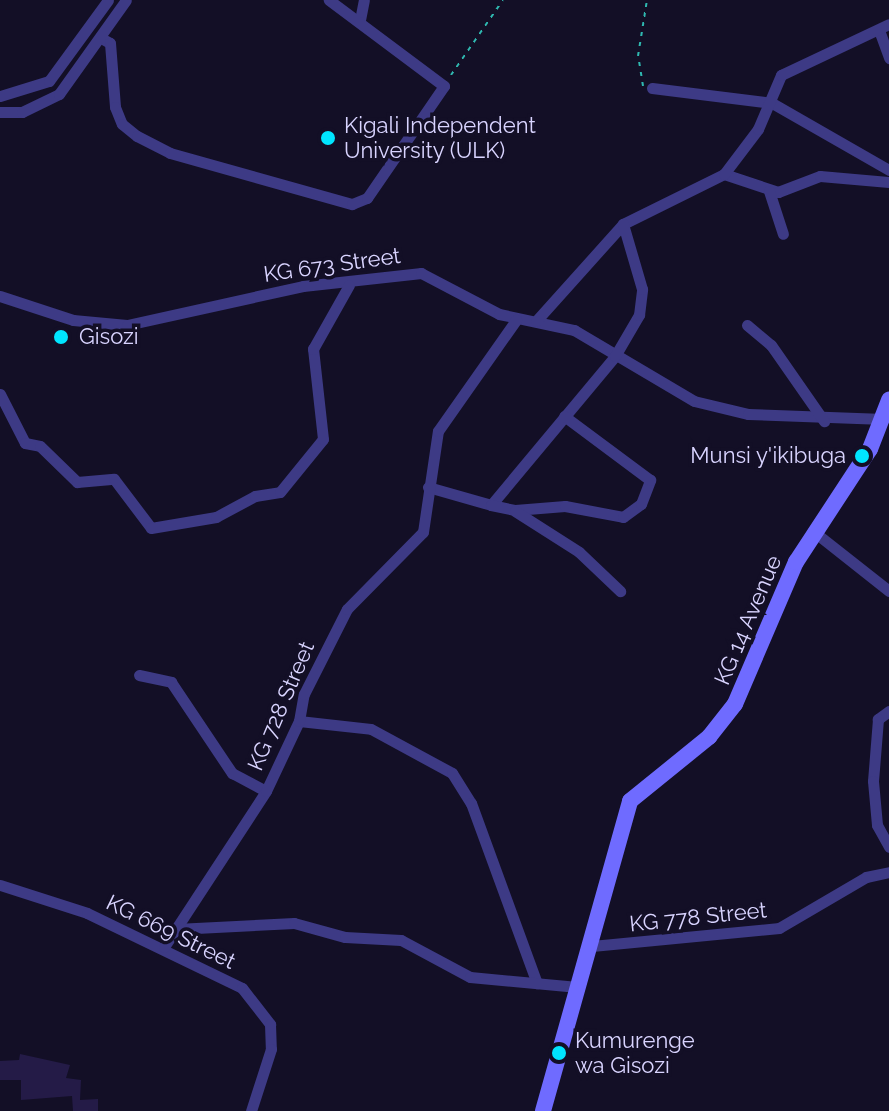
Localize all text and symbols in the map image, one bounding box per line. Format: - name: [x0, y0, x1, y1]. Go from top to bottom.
- place label: Kigali Independent University (ULK): [344, 112, 536, 164]
- marker: Kigali Independent University (ULK): [319, 129, 337, 147]
- street label: KG 673 Street: [262, 242, 402, 288]
- place label: Gisozi: [79, 324, 139, 350]
- marker: Gisozi: [50, 326, 72, 348]
- place label: Munsi y'ikibuga: [690, 443, 846, 469]
- marker: Munsi y'ikibuga: [853, 447, 871, 465]
- street label: KG 14 Avenue: [709, 551, 787, 689]
- street label: KG 728 Street: [242, 638, 320, 774]
- street label: KG 669 Street: [102, 889, 240, 975]
- street label: KG 778 Street: [628, 897, 768, 937]
- place label: Kumurenge wa Gisozi: [575, 1027, 695, 1078]
- marker: Kumurenge wa Gisozi: [550, 1044, 568, 1062]

